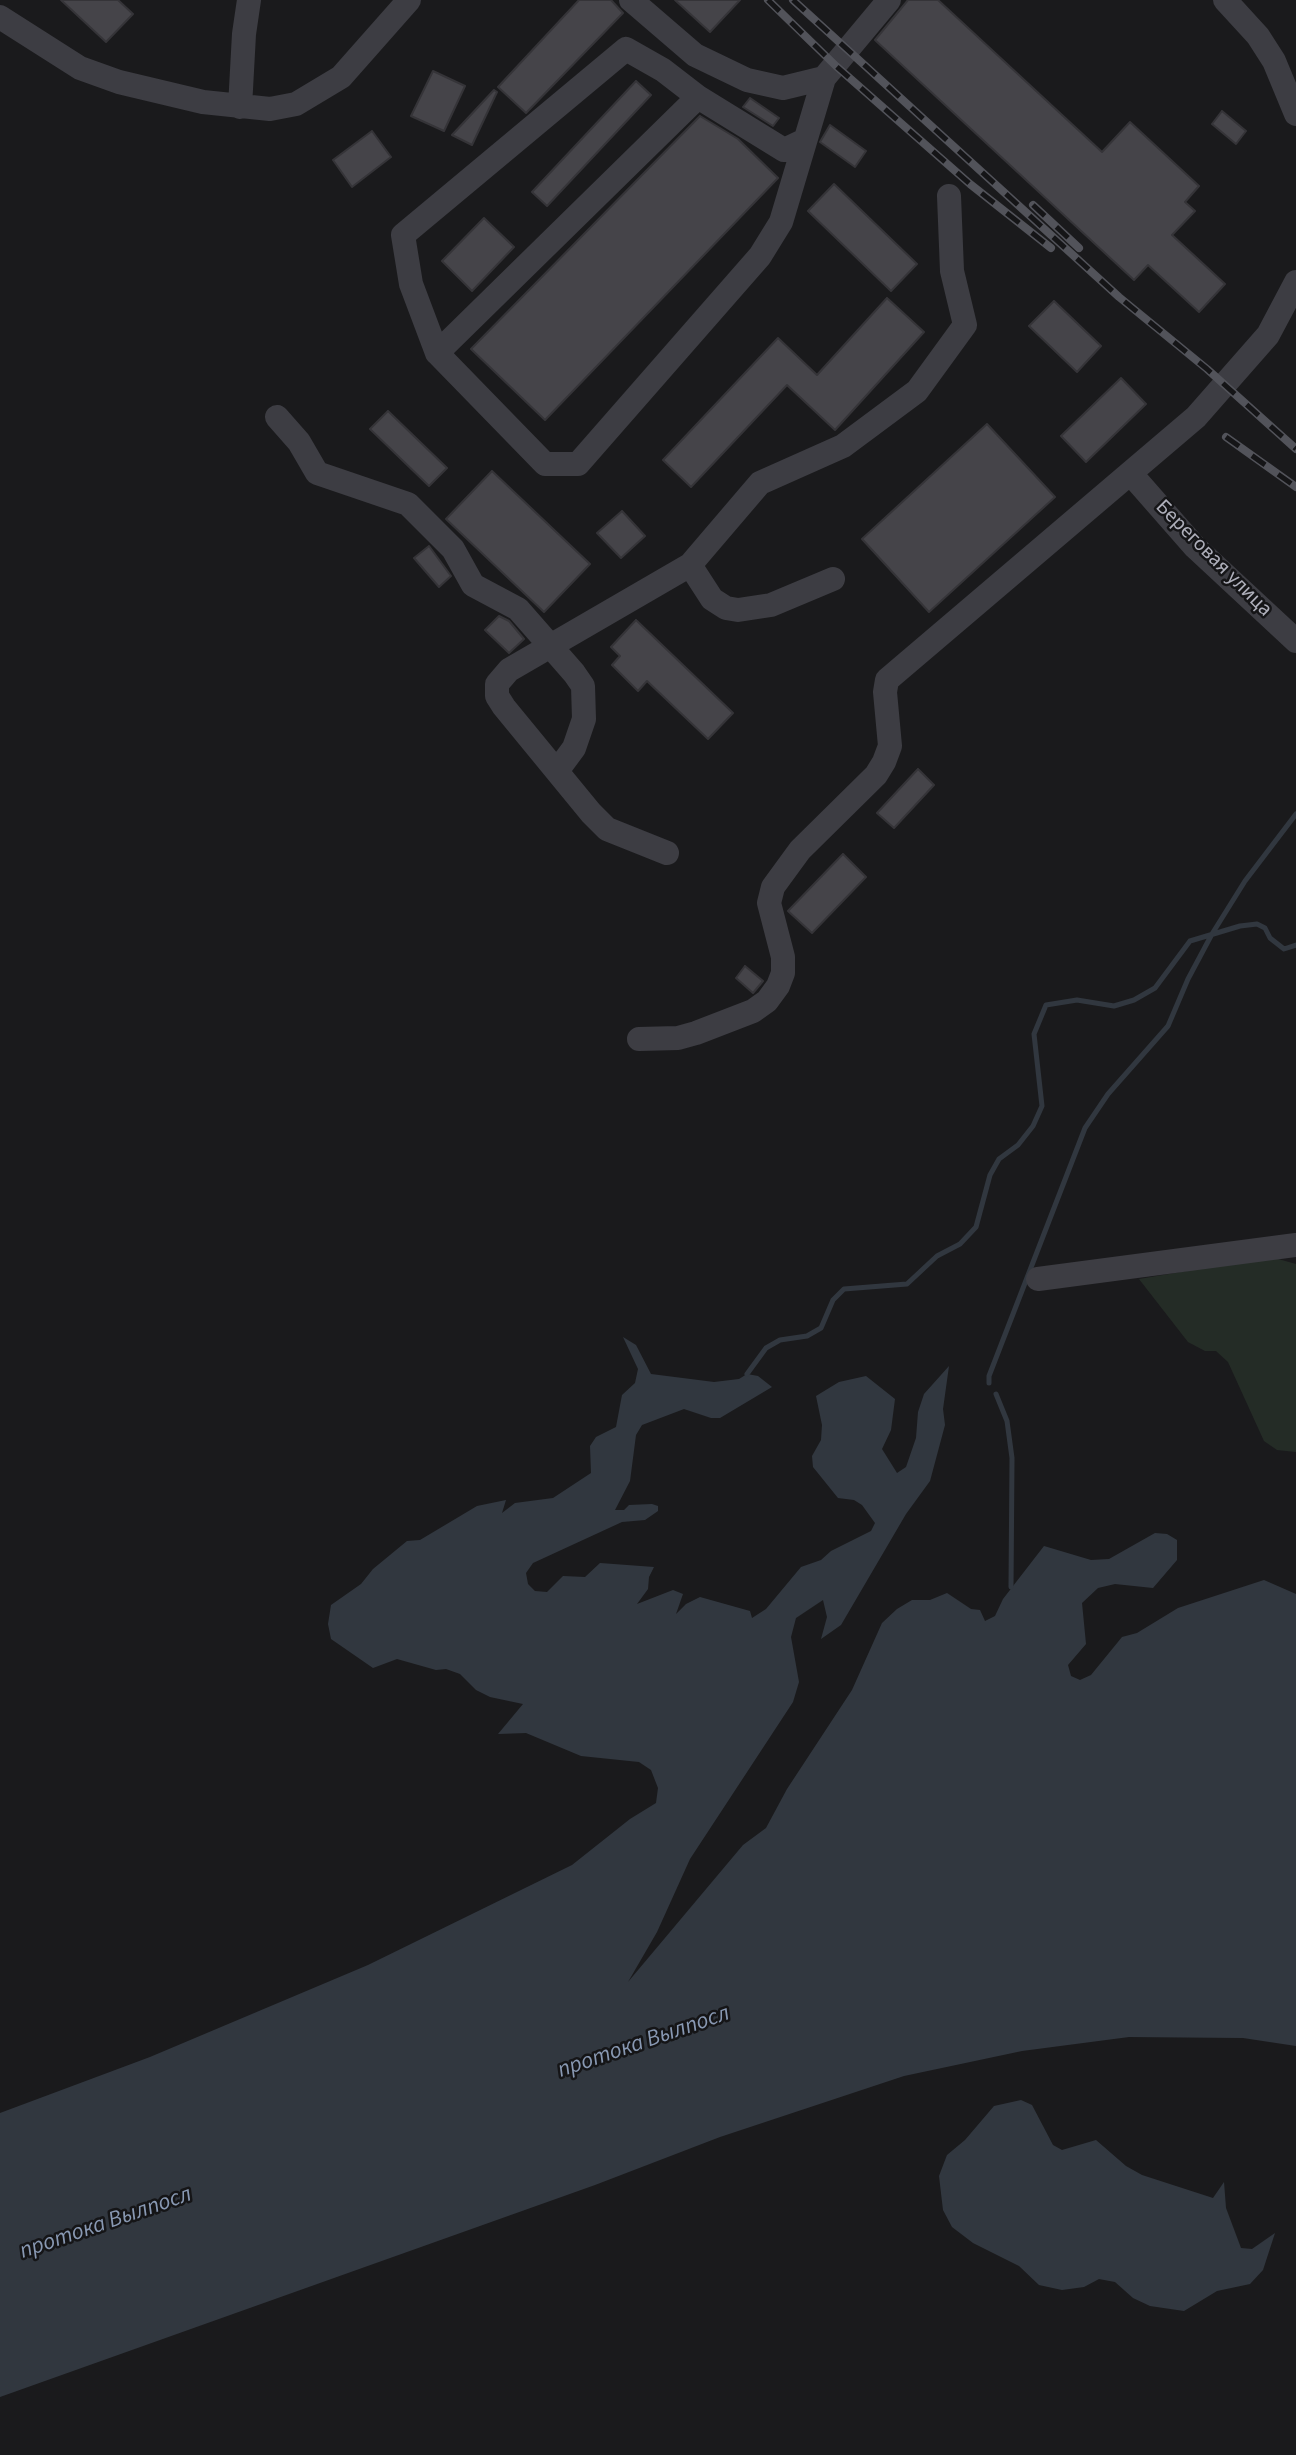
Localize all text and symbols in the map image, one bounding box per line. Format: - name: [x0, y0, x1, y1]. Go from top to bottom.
- street label: Береговая улица: [1149, 495, 1277, 623]
- water label: протока Вылпосл: [554, 2001, 734, 2085]
- water label: протока Вылпосл: [16, 2182, 196, 2266]

